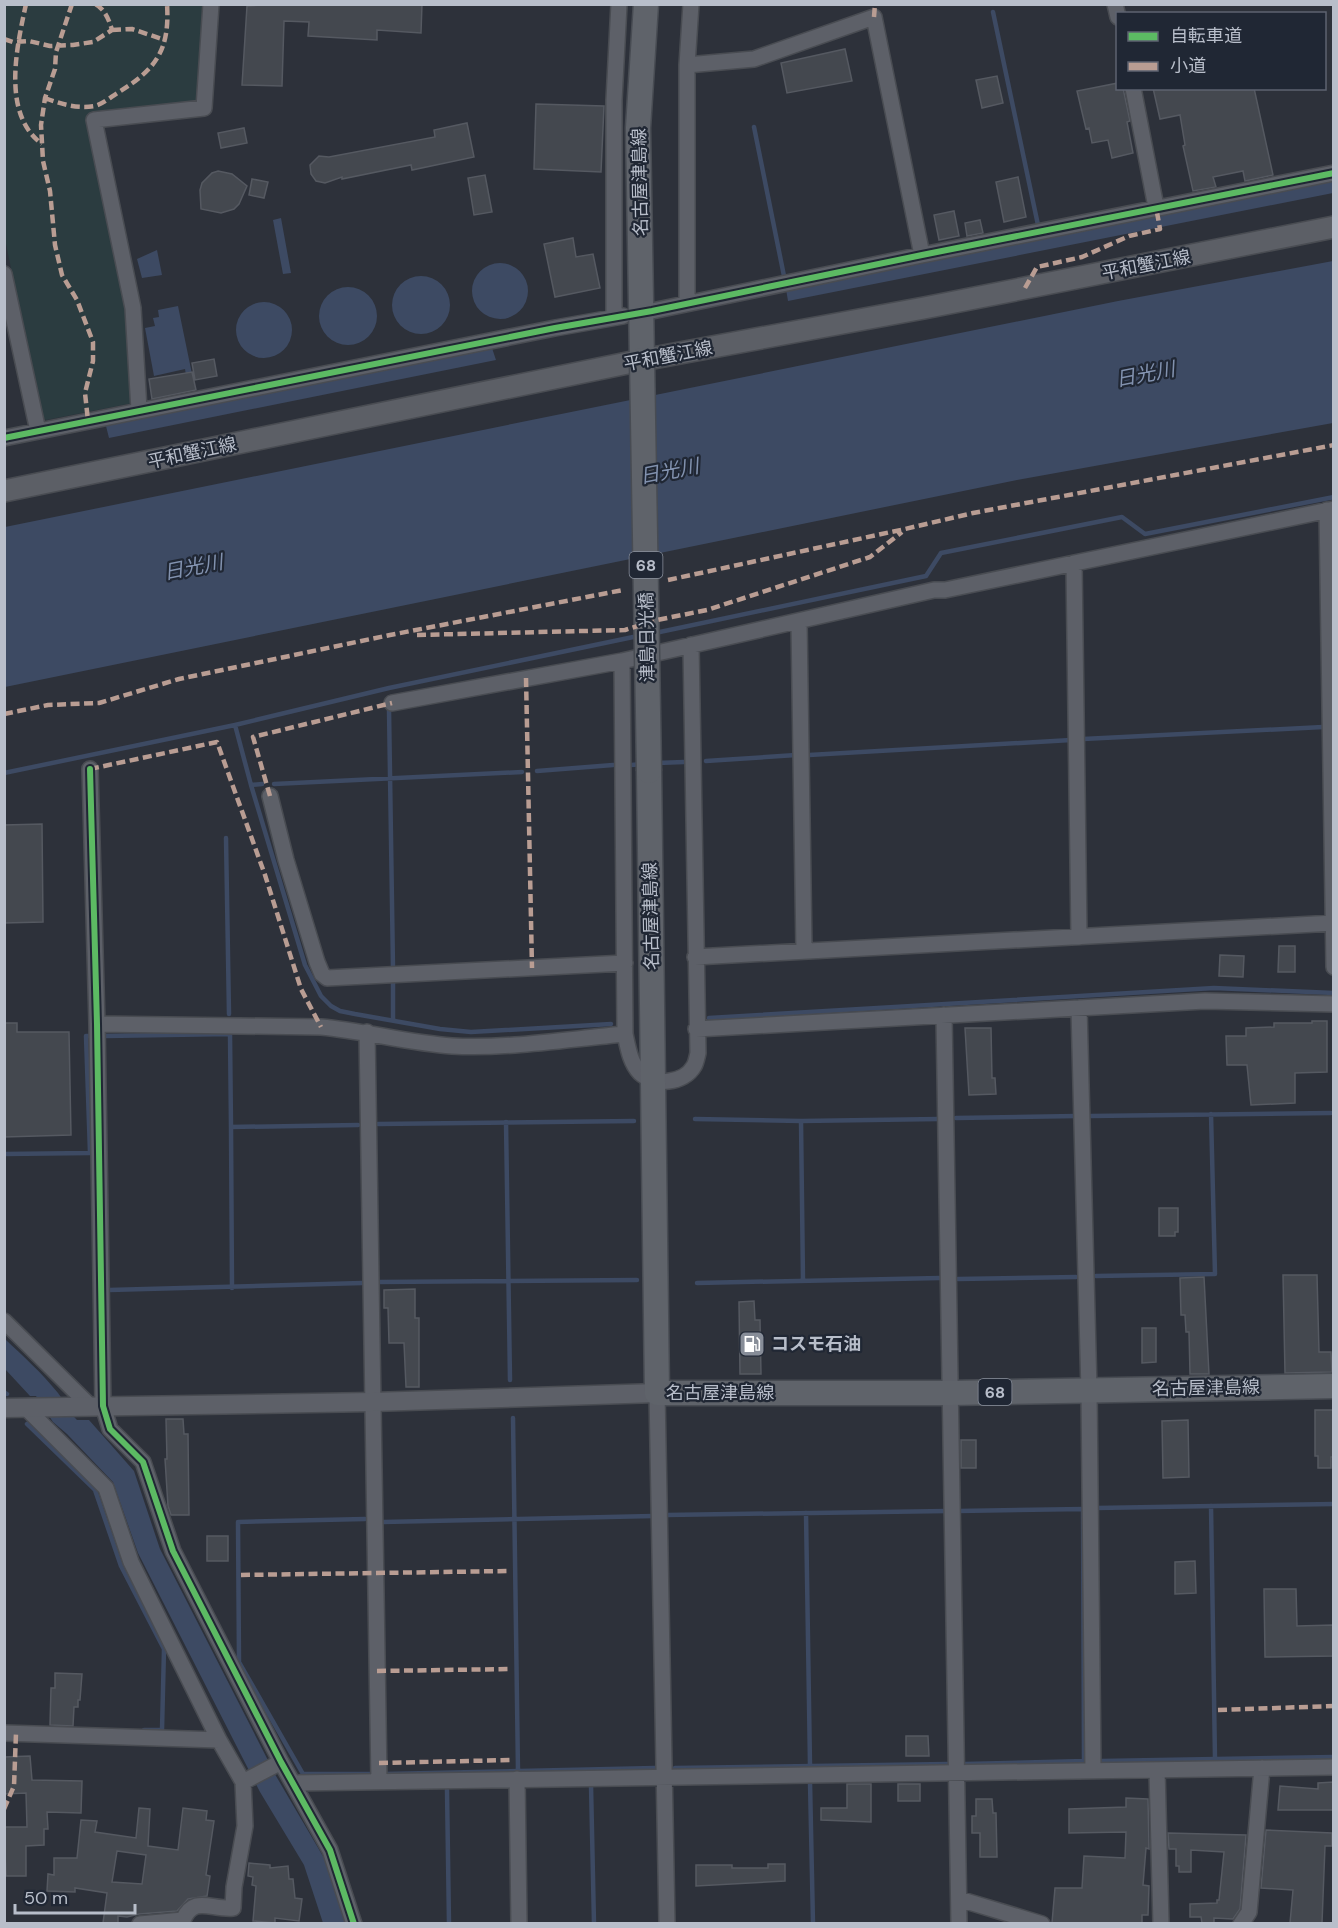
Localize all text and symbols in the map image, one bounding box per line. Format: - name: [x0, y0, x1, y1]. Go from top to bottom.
- legend: [1116, 12, 1326, 90]
- text: 自転車道: [1170, 24, 1242, 48]
- text: 小道: [1170, 54, 1206, 78]
- street label: 名古屋津島線: [627, 128, 653, 236]
- street label: 平和蟹江線: [1100, 245, 1192, 285]
- street label: 平和蟹江線: [622, 336, 714, 376]
- water label: 日光川: [1113, 355, 1179, 392]
- street label: 平和蟹江線: [145, 432, 239, 474]
- water label: 日光川: [637, 452, 703, 489]
- water label: 日光川: [161, 548, 227, 585]
- road number: 68: [630, 552, 662, 578]
- street label: 津島日光橋: [634, 592, 660, 682]
- street label: 名古屋津島線: [638, 862, 664, 970]
- fuel station icon: コスモ石油: [737, 1329, 767, 1359]
- place label: コスモ石油: [771, 1332, 861, 1356]
- street label: 名古屋津島線: [1152, 1375, 1260, 1401]
- road number: 68: [978, 1379, 1012, 1405]
- street label: 名古屋津島線: [666, 1381, 774, 1405]
- scale bar: [15, 1877, 135, 1915]
- text: 50 m: [24, 1886, 68, 1910]

